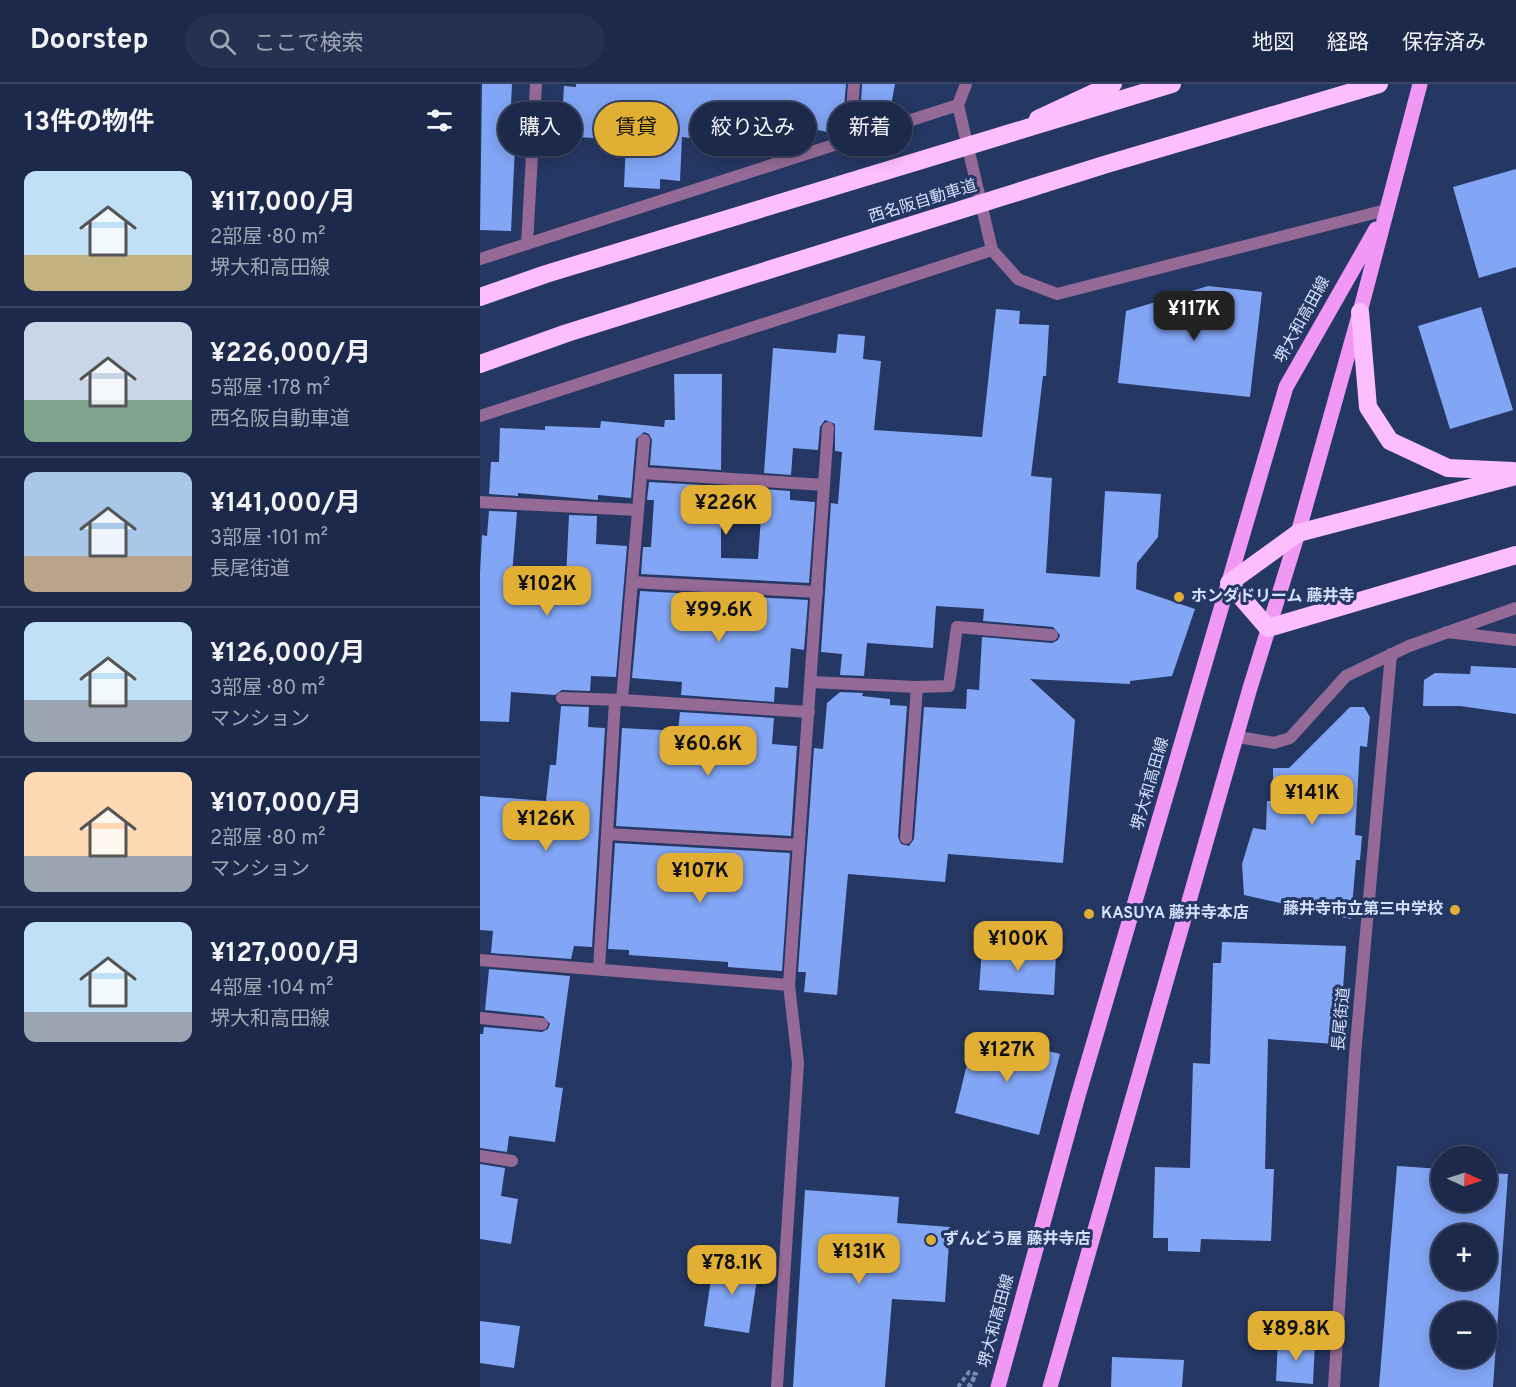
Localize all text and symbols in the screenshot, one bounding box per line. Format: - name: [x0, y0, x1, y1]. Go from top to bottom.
- search box: [185, 14, 605, 68]
- text: Doorstep: [30, 23, 149, 59]
- icon: search: [206, 25, 239, 58]
- text: 地図: [1252, 30, 1294, 57]
- text: 経路: [1327, 30, 1369, 57]
- text: 保存済み: [1402, 30, 1486, 57]
- text: ここで検索: [254, 31, 364, 58]
- chip: 購入: [498, 102, 582, 156]
- chip: 賃貸: [594, 102, 678, 156]
- chip: 絞り込み: [690, 102, 816, 156]
- chip: 新着: [828, 102, 912, 156]
- icon: filters: [423, 104, 456, 137]
- text: 13件の物件: [24, 107, 154, 140]
- street label: 西名阪自動車道: [867, 176, 979, 228]
- text: ¥117,000/月: [210, 187, 356, 220]
- icon: home: [72, 195, 144, 267]
- text: 2部屋 · 80 m²: [210, 225, 325, 251]
- text: 堺大和高田線: [210, 256, 330, 282]
- street label: 堺大和高田線: [1271, 273, 1335, 367]
- pin: ¥117K: [1152, 291, 1236, 342]
- text: ¥117K: [1168, 297, 1220, 323]
- text: ¥226,000/月: [210, 338, 371, 371]
- icon: home: [72, 346, 144, 418]
- text: 5部屋 · 178 m²: [210, 376, 330, 402]
- text: 西名阪自動車道: [210, 407, 350, 433]
- pin: ¥226K: [684, 485, 768, 536]
- text: ¥141,000/月: [210, 488, 361, 521]
- text: ¥226K: [694, 491, 758, 517]
- icon: home: [72, 496, 144, 568]
- text: 3部屋 · 101 m²: [210, 526, 328, 552]
- text: 長尾街道: [210, 557, 290, 583]
- pin: ¥102K: [505, 566, 589, 617]
- text: ¥102K: [517, 572, 577, 598]
- place label: ホンダドリーム 藤井寺: [1191, 586, 1355, 607]
- marker: ホンダドリーム 藤井寺: [1172, 590, 1186, 604]
- pin: ¥99.6K: [670, 592, 768, 643]
- text: ¥99.6K: [685, 598, 753, 624]
- text: ¥126,000/月: [210, 638, 366, 671]
- icon: home: [72, 646, 144, 718]
- text: 3部屋 · 80 m²: [210, 676, 325, 702]
- text: マンション: [210, 707, 310, 733]
- pin: ¥60.6K: [659, 726, 757, 777]
- text: ¥60.6K: [674, 732, 742, 758]
- street label: 堺大和高田線: [1128, 735, 1174, 833]
- pin: ¥141K: [1270, 775, 1354, 826]
- text: ¥141K: [1284, 781, 1340, 807]
- text: ¥107,000/月: [210, 788, 362, 821]
- icon: home: [72, 796, 144, 868]
- pin: ¥126K: [504, 801, 588, 852]
- text: ¥126K: [517, 807, 575, 833]
- text: 2部屋 · 80 m²: [210, 826, 325, 852]
- pin: ¥107K: [658, 853, 742, 904]
- text: マンション: [210, 857, 310, 883]
- text: ¥107K: [671, 859, 729, 885]
- place label: 藤井寺市立第三中学校: [1283, 899, 1443, 920]
- place label: KASUYA 藤井寺本店: [1101, 903, 1249, 924]
- marker: 藤井寺市立第三中学校: [1448, 903, 1462, 917]
- marker: KASUYA 藤井寺本店: [1082, 907, 1096, 921]
- pin: ¥100K: [976, 921, 1060, 972]
- text: ¥100K: [988, 927, 1048, 953]
- text: ¥127,000/月: [210, 938, 361, 971]
- icon: home: [72, 946, 144, 1018]
- text: 4部屋 · 104 m²: [210, 976, 333, 1002]
- street label: 長尾街道: [1329, 986, 1355, 1052]
- text: 堺大和高田線: [210, 1007, 330, 1033]
- pin: ¥127K: [965, 1032, 1049, 1083]
- text: ¥127K: [978, 1038, 1036, 1064]
- north arrow: [1431, 1146, 1497, 1212]
- map controls: [1431, 1146, 1497, 1368]
- button: +: [1431, 1224, 1497, 1290]
- place label: ずんどう屋 藤井寺店: [943, 1229, 1091, 1250]
- marker: ずんどう屋 藤井寺店: [924, 1233, 938, 1247]
- pin: ¥131K: [817, 1234, 901, 1285]
- text: ¥131K: [832, 1240, 886, 1266]
- pin: ¥78.1K: [683, 1245, 781, 1296]
- text: ¥78.1K: [701, 1251, 763, 1277]
- street label: 堺大和高田線: [975, 1272, 1019, 1370]
- button: −: [1431, 1302, 1497, 1368]
- pin: ¥89.8K: [1247, 1311, 1345, 1362]
- text: ¥89.8K: [1262, 1317, 1330, 1343]

